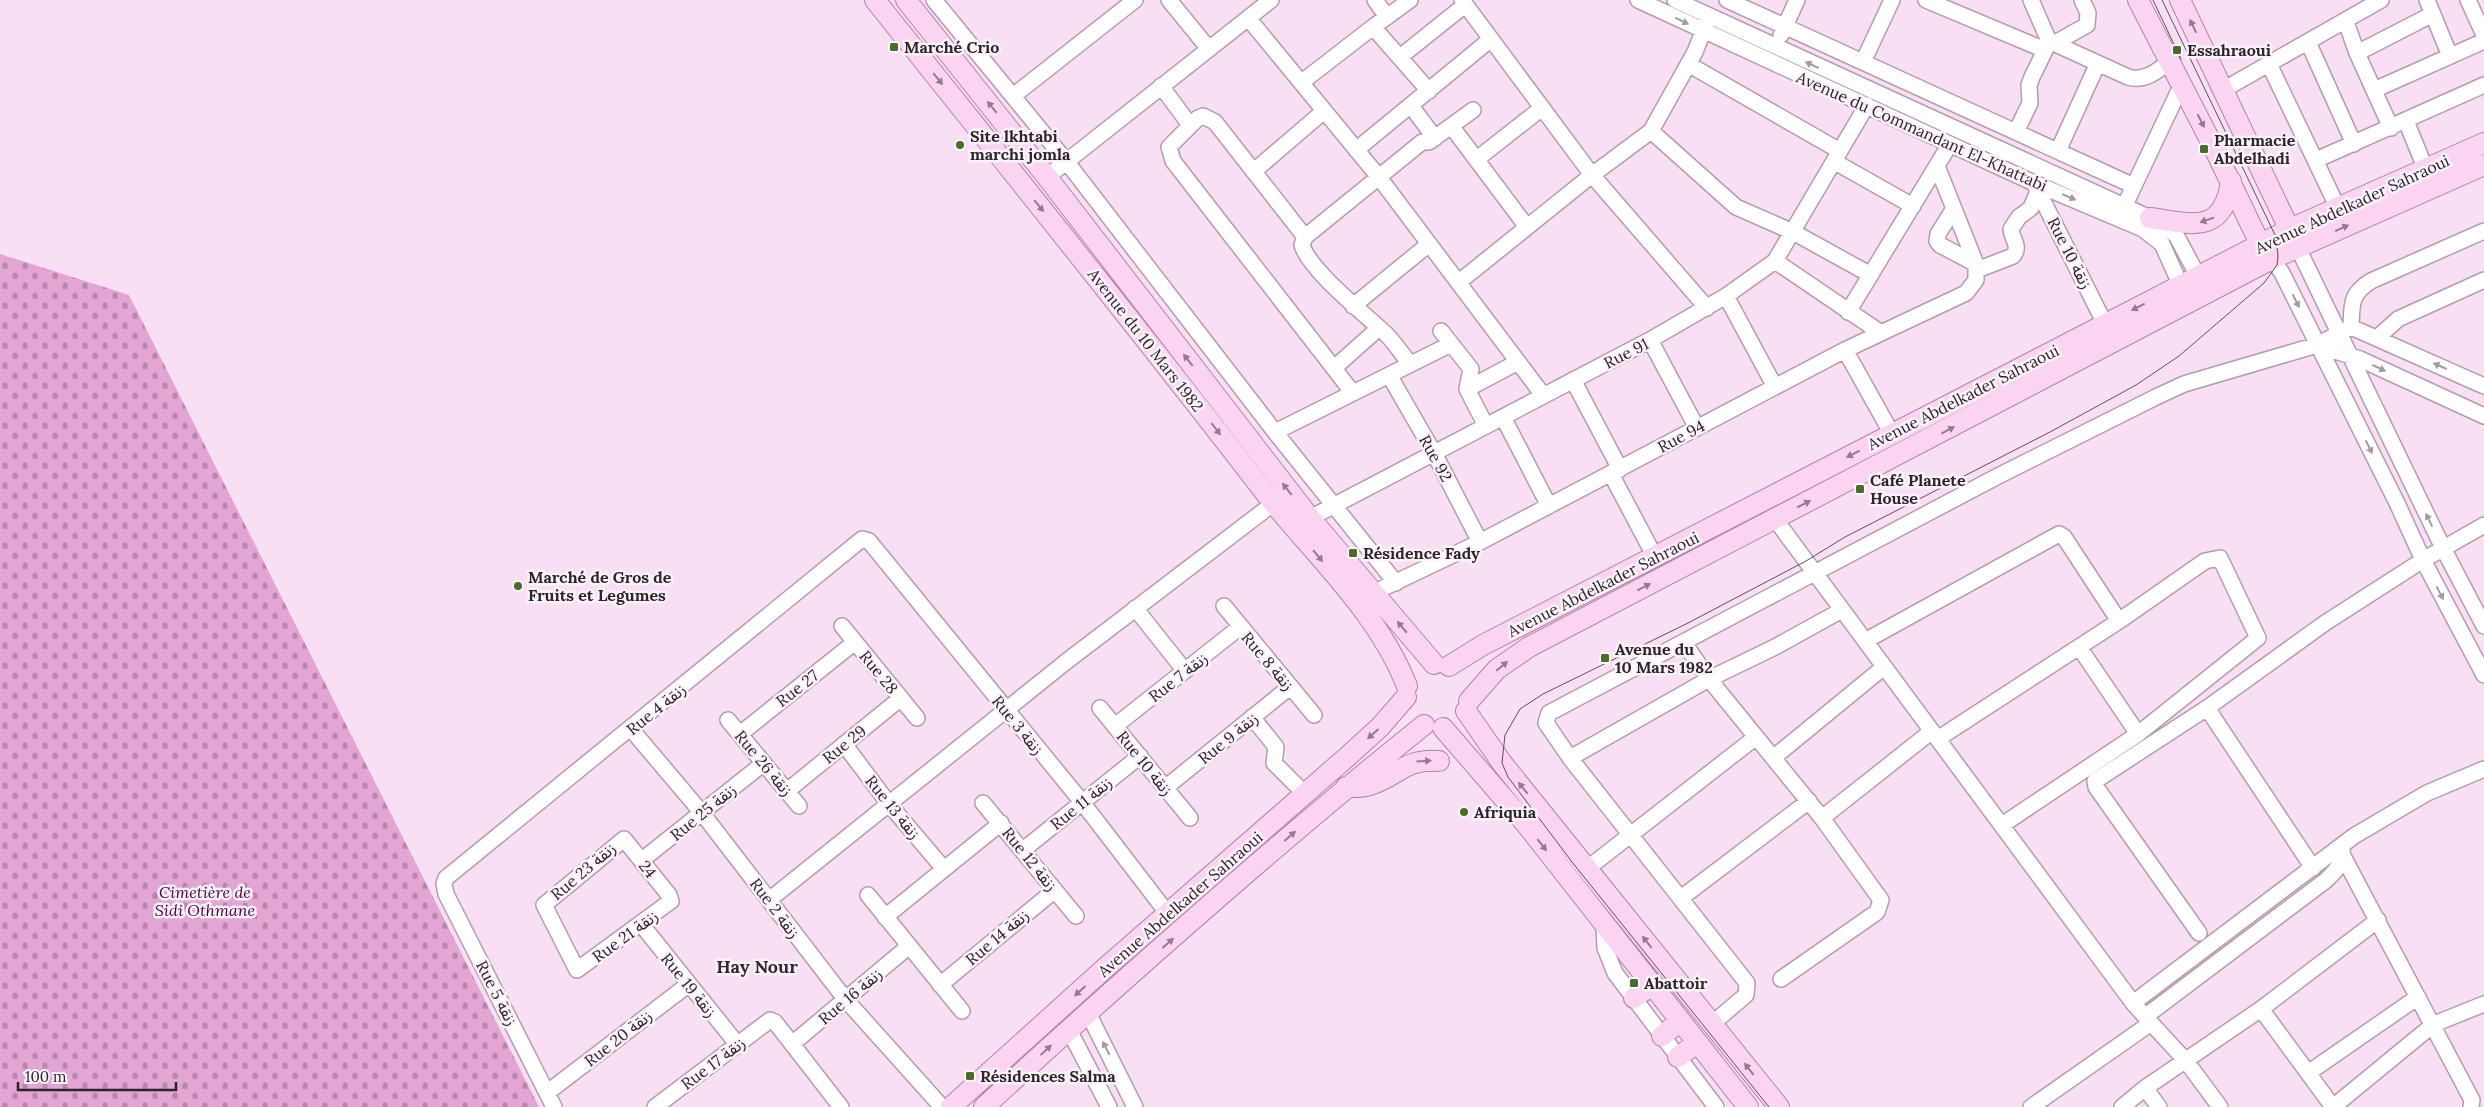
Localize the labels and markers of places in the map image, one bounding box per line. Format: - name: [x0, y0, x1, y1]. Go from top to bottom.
- place label: Marché Crio: [904, 37, 999, 57]
- place label: Essahraoui: [2187, 40, 2271, 60]
- marker: Marché Crio: [888, 41, 900, 53]
- marker: Essahraoui: [2171, 44, 2183, 56]
- place label: Site lkhtabi marchi jomla: [970, 126, 1071, 164]
- place label: Pharmacie Abdelhadi: [2214, 130, 2296, 168]
- marker: Site lkhtabi marchi jomla: [954, 139, 966, 151]
- marker: Pharmacie Abdelhadi: [2198, 143, 2210, 155]
- place label: Café Planete House: [1870, 470, 1966, 508]
- marker: Café Planete House: [1854, 483, 1866, 495]
- place label: Résidence Fady: [1363, 543, 1480, 563]
- marker: Résidence Fady: [1347, 547, 1359, 559]
- place label: Marché de Gros de Fruits et Legumes: [528, 567, 672, 605]
- marker: Marché de Gros de Fruits et Legumes: [512, 580, 524, 592]
- place label: Avenue du 10 Mars 1982: [1615, 639, 1713, 677]
- marker: Avenue du 10 Mars 1982: [1599, 652, 1611, 664]
- place label: Afriquia: [1474, 802, 1537, 822]
- marker: Afriquia: [1458, 806, 1470, 818]
- place label: Abattoir: [1644, 973, 1708, 993]
- marker: Abattoir: [1628, 977, 1640, 989]
- place label: Résidences Salma: [980, 1066, 1116, 1086]
- marker: Résidences Salma: [964, 1070, 976, 1082]

